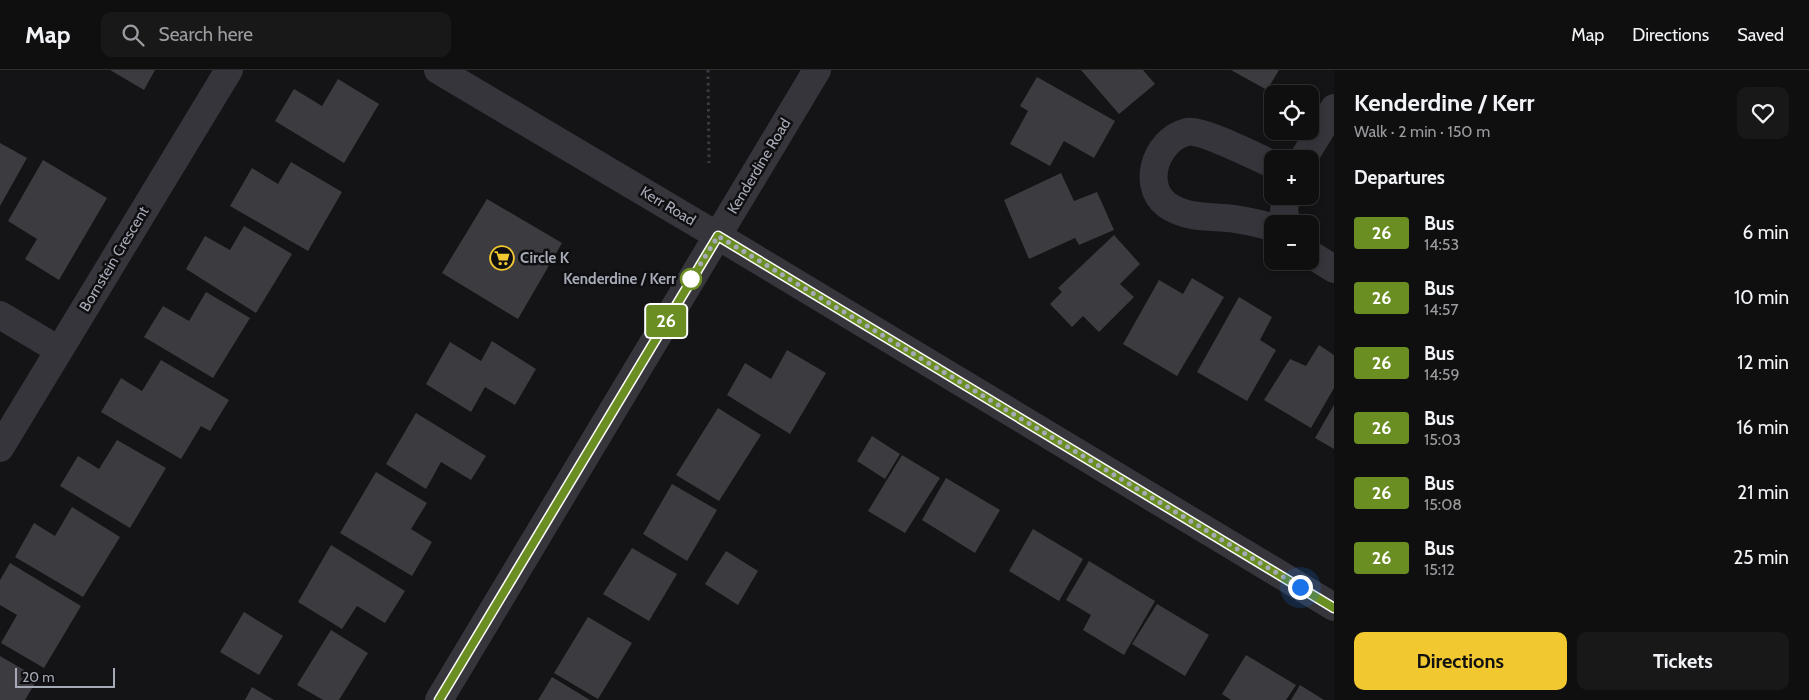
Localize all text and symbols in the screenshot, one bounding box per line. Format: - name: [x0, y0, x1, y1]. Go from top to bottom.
- search box: [101, 12, 451, 57]
- text: Map: [25, 20, 71, 49]
- icon: search: [119, 21, 147, 49]
- text: Search here: [159, 23, 253, 46]
- text: Map: [1571, 24, 1604, 46]
- text: Directions: [1632, 24, 1709, 46]
- text: Saved: [1737, 24, 1784, 46]
- map controls: [1264, 85, 1319, 270]
- button: locate: [1264, 85, 1319, 140]
- button: heart: [1737, 87, 1789, 139]
- text: Kenderdine / Kerr: [1354, 88, 1534, 117]
- street label: Kenderdine Road: [723, 115, 795, 217]
- text: Walk · 2 min · 150 m: [1354, 122, 1490, 141]
- button: +: [1264, 150, 1319, 205]
- text: Departures: [1354, 166, 1445, 189]
- street label: Kerr Road: [637, 183, 699, 229]
- street label: Bornstein Crescent: [76, 203, 152, 315]
- text: Bus: [1424, 212, 1454, 235]
- button: −: [1264, 215, 1319, 270]
- text: 6 min: [1743, 221, 1789, 244]
- text: 26: [1372, 222, 1391, 244]
- text: 14:53: [1424, 235, 1459, 254]
- supermarket icon: Circle K: [489, 245, 515, 271]
- place label: Circle K: [520, 249, 570, 267]
- marker: Kenderdine / Kerr: [680, 268, 702, 290]
- place label: Kenderdine / Kerr: [563, 270, 676, 288]
- text: Bus: [1424, 277, 1454, 300]
- text: 10 min: [1734, 286, 1789, 309]
- text: 26: [1372, 287, 1391, 309]
- text: 14:57: [1424, 300, 1459, 319]
- line badge: 26: [644, 305, 688, 337]
- text: 26: [656, 310, 676, 332]
- text: Bus: [1424, 342, 1454, 365]
- text: 12 min: [1737, 351, 1789, 374]
- text: 26: [1372, 352, 1391, 374]
- text: 14:59: [1424, 365, 1460, 384]
- text: Bus: [1424, 407, 1454, 430]
- text: 16 min: [1736, 416, 1789, 439]
- text: 26: [1372, 417, 1391, 439]
- text: 15:03: [1424, 430, 1461, 449]
- text: Bus: [1424, 472, 1454, 495]
- text: 21 min: [1737, 481, 1789, 504]
- text: 26: [1372, 482, 1391, 504]
- text: 15:08: [1424, 495, 1462, 514]
- text: Bus: [1424, 537, 1454, 560]
- text: 25 min: [1733, 546, 1789, 569]
- text: 26: [1372, 547, 1391, 569]
- text: 15:12: [1424, 560, 1455, 579]
- your location: [1288, 575, 1313, 600]
- button: Directions: [1354, 632, 1567, 690]
- button: Tickets: [1577, 632, 1789, 690]
- scale bar: [15, 665, 115, 688]
- text: 20 m: [22, 668, 55, 686]

